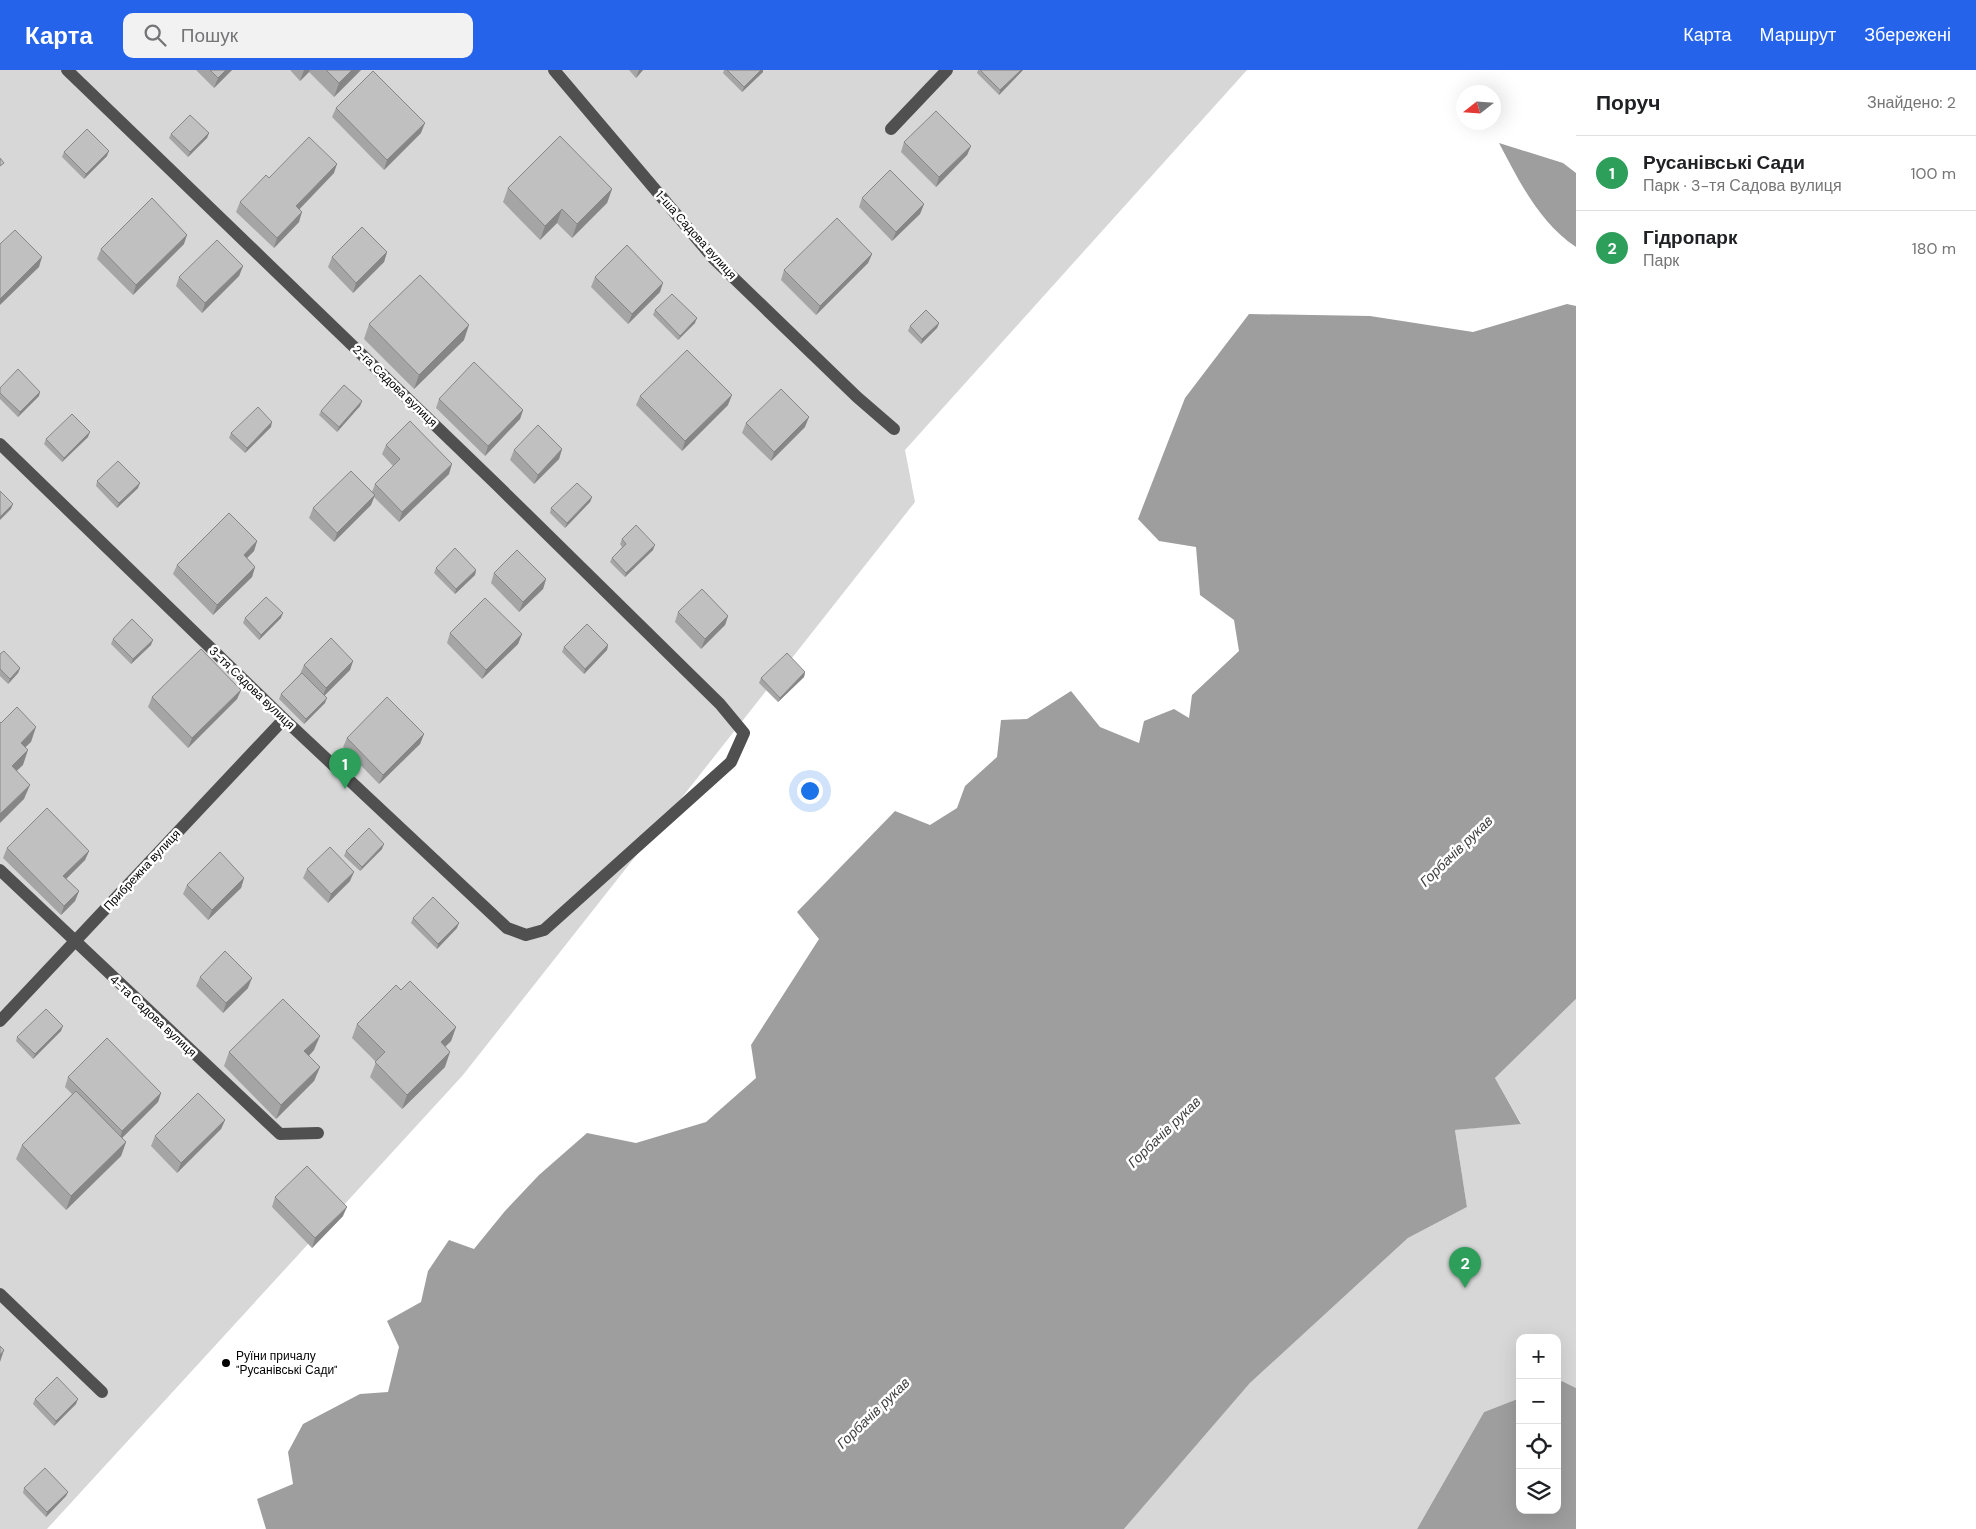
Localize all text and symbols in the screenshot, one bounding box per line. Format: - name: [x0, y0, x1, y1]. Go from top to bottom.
- search box: [123, 13, 473, 58]
- text: Карта: [25, 20, 93, 51]
- icon: search: [141, 21, 169, 49]
- text: Пошук: [181, 23, 238, 48]
- text: Карта: [1683, 23, 1731, 47]
- text: Маршрут: [1759, 23, 1836, 47]
- text: Збережені: [1864, 23, 1951, 47]
- north arrow: [1456, 85, 1501, 130]
- text: Поруч: [1596, 89, 1660, 117]
- text: Знайдено: 2: [1867, 92, 1956, 113]
- text: Русанівські Сади: [1643, 150, 1805, 175]
- text: 1: [1609, 163, 1615, 184]
- text: 100 m: [1911, 163, 1956, 184]
- text: Парк · 3-тя Садова вулиця: [1643, 175, 1842, 196]
- street label: 1-ша Садова вулиця: [652, 187, 740, 283]
- text: Гідропарк: [1643, 225, 1737, 250]
- text: 2: [1607, 238, 1617, 259]
- text: 180 m: [1912, 238, 1956, 259]
- text: Парк: [1643, 250, 1679, 271]
- street label: 2-га Садова вулиця: [349, 341, 441, 431]
- street label: 3-тя Садова вулиця: [206, 643, 298, 733]
- pin: 1: [329, 748, 361, 789]
- your location: [797, 778, 823, 804]
- water label: Горбачів рукав: [1416, 812, 1496, 890]
- street label: Прибрежна вулиця: [100, 826, 184, 914]
- street label: 4-та Садова вулиця: [106, 972, 200, 1060]
- water label: Горбачів рукав: [1124, 1093, 1204, 1171]
- pin: 2: [1449, 1247, 1481, 1288]
- map controls: [1516, 1334, 1561, 1514]
- button: +: [1516, 1334, 1561, 1379]
- place label: Руїни причалу "Русанівські Сади": [236, 1348, 338, 1378]
- marker: Руїни причалу "Русанівські Сади": [220, 1357, 232, 1369]
- water label: Горбачів рукав: [833, 1374, 913, 1452]
- button: −: [1516, 1379, 1561, 1424]
- button: locate: [1516, 1424, 1561, 1469]
- button: layers: [1516, 1469, 1561, 1514]

